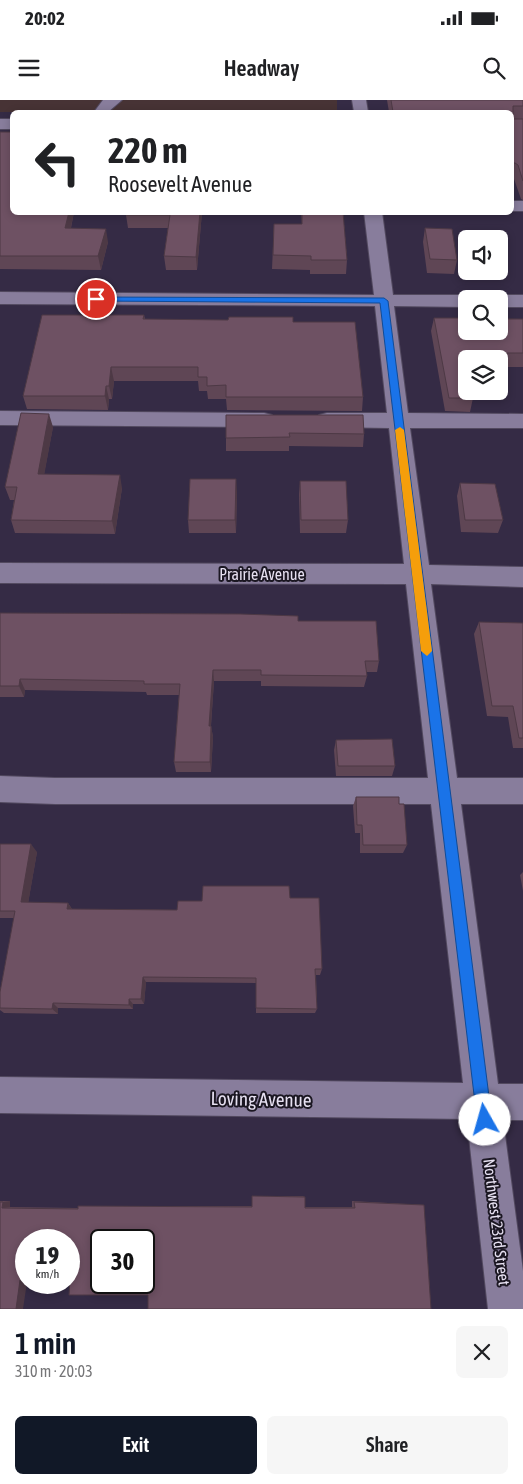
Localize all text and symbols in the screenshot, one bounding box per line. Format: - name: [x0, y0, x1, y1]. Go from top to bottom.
- text: 20:02: [25, 7, 65, 29]
- icon: menu: [15, 54, 43, 82]
- icon: search: [480, 54, 508, 82]
- text: Headway: [224, 55, 299, 81]
- icon: left: [25, 130, 90, 195]
- text: 220 m: [108, 130, 187, 170]
- text: Roosevelt Avenue: [108, 171, 252, 197]
- map controls: [458, 230, 508, 400]
- button: sound: [458, 230, 508, 280]
- pin: [75, 278, 117, 320]
- icon: arrive: [82, 285, 110, 313]
- button: search: [458, 290, 508, 340]
- button: layers: [458, 350, 508, 400]
- street label: Prairie Avenue: [219, 565, 305, 583]
- street label: Loving Avenue: [210, 1087, 312, 1111]
- position arrow: [458, 1093, 510, 1145]
- street label: Northwest 23rd Street: [480, 1158, 514, 1287]
- speed limit sign: 30: [90, 1229, 155, 1294]
- text: 19: [36, 1241, 59, 1269]
- text: km/h: [36, 1267, 59, 1281]
- text: 1 min: [15, 1326, 76, 1360]
- button: close: [456, 1326, 508, 1378]
- text: 310 m · 20:03: [15, 1362, 93, 1380]
- button: Exit: [15, 1416, 257, 1474]
- button: Share: [267, 1416, 508, 1474]

